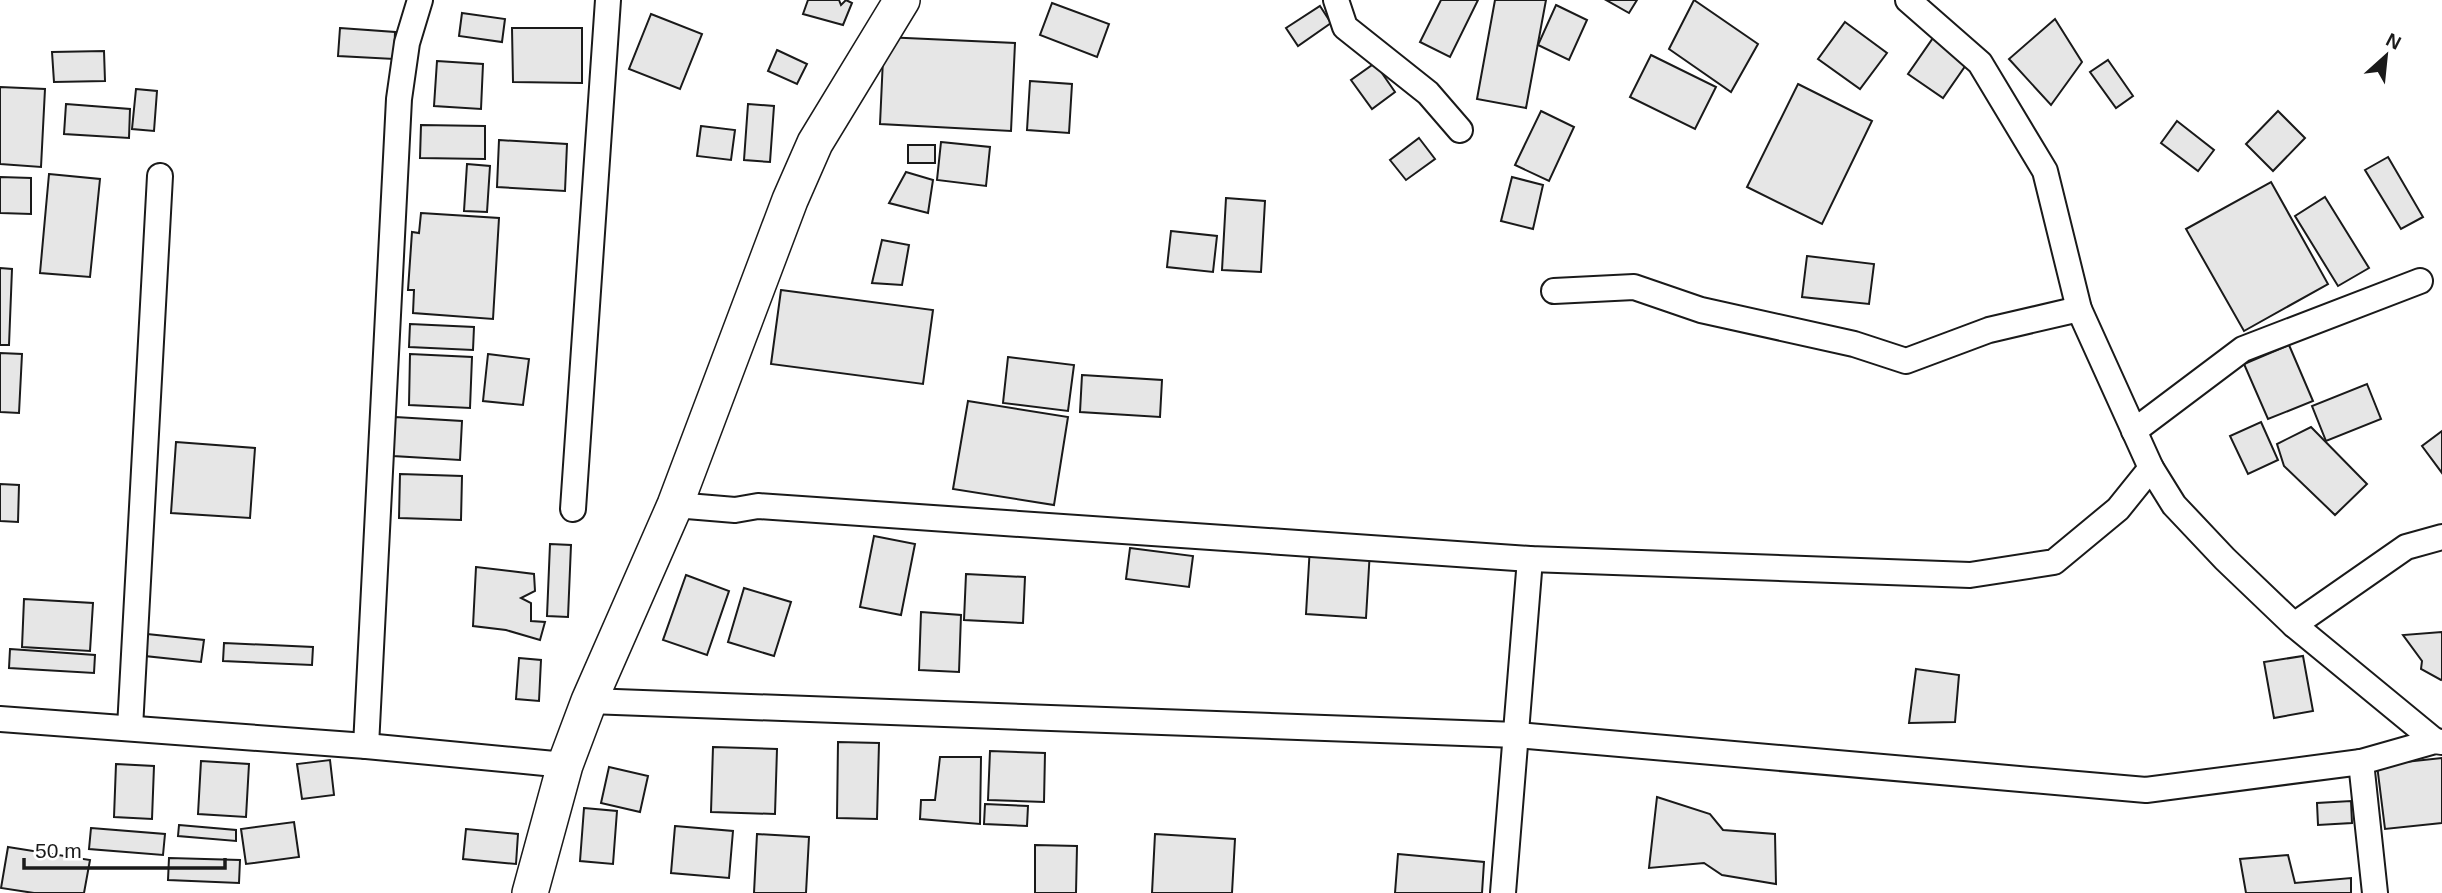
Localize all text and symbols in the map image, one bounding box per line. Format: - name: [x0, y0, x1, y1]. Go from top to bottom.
- north arrow: [2351, 21, 2421, 91]
- text: N: [2383, 29, 2404, 54]
- scale bar: [24, 826, 226, 870]
- text: 50 m: [35, 839, 82, 862]

